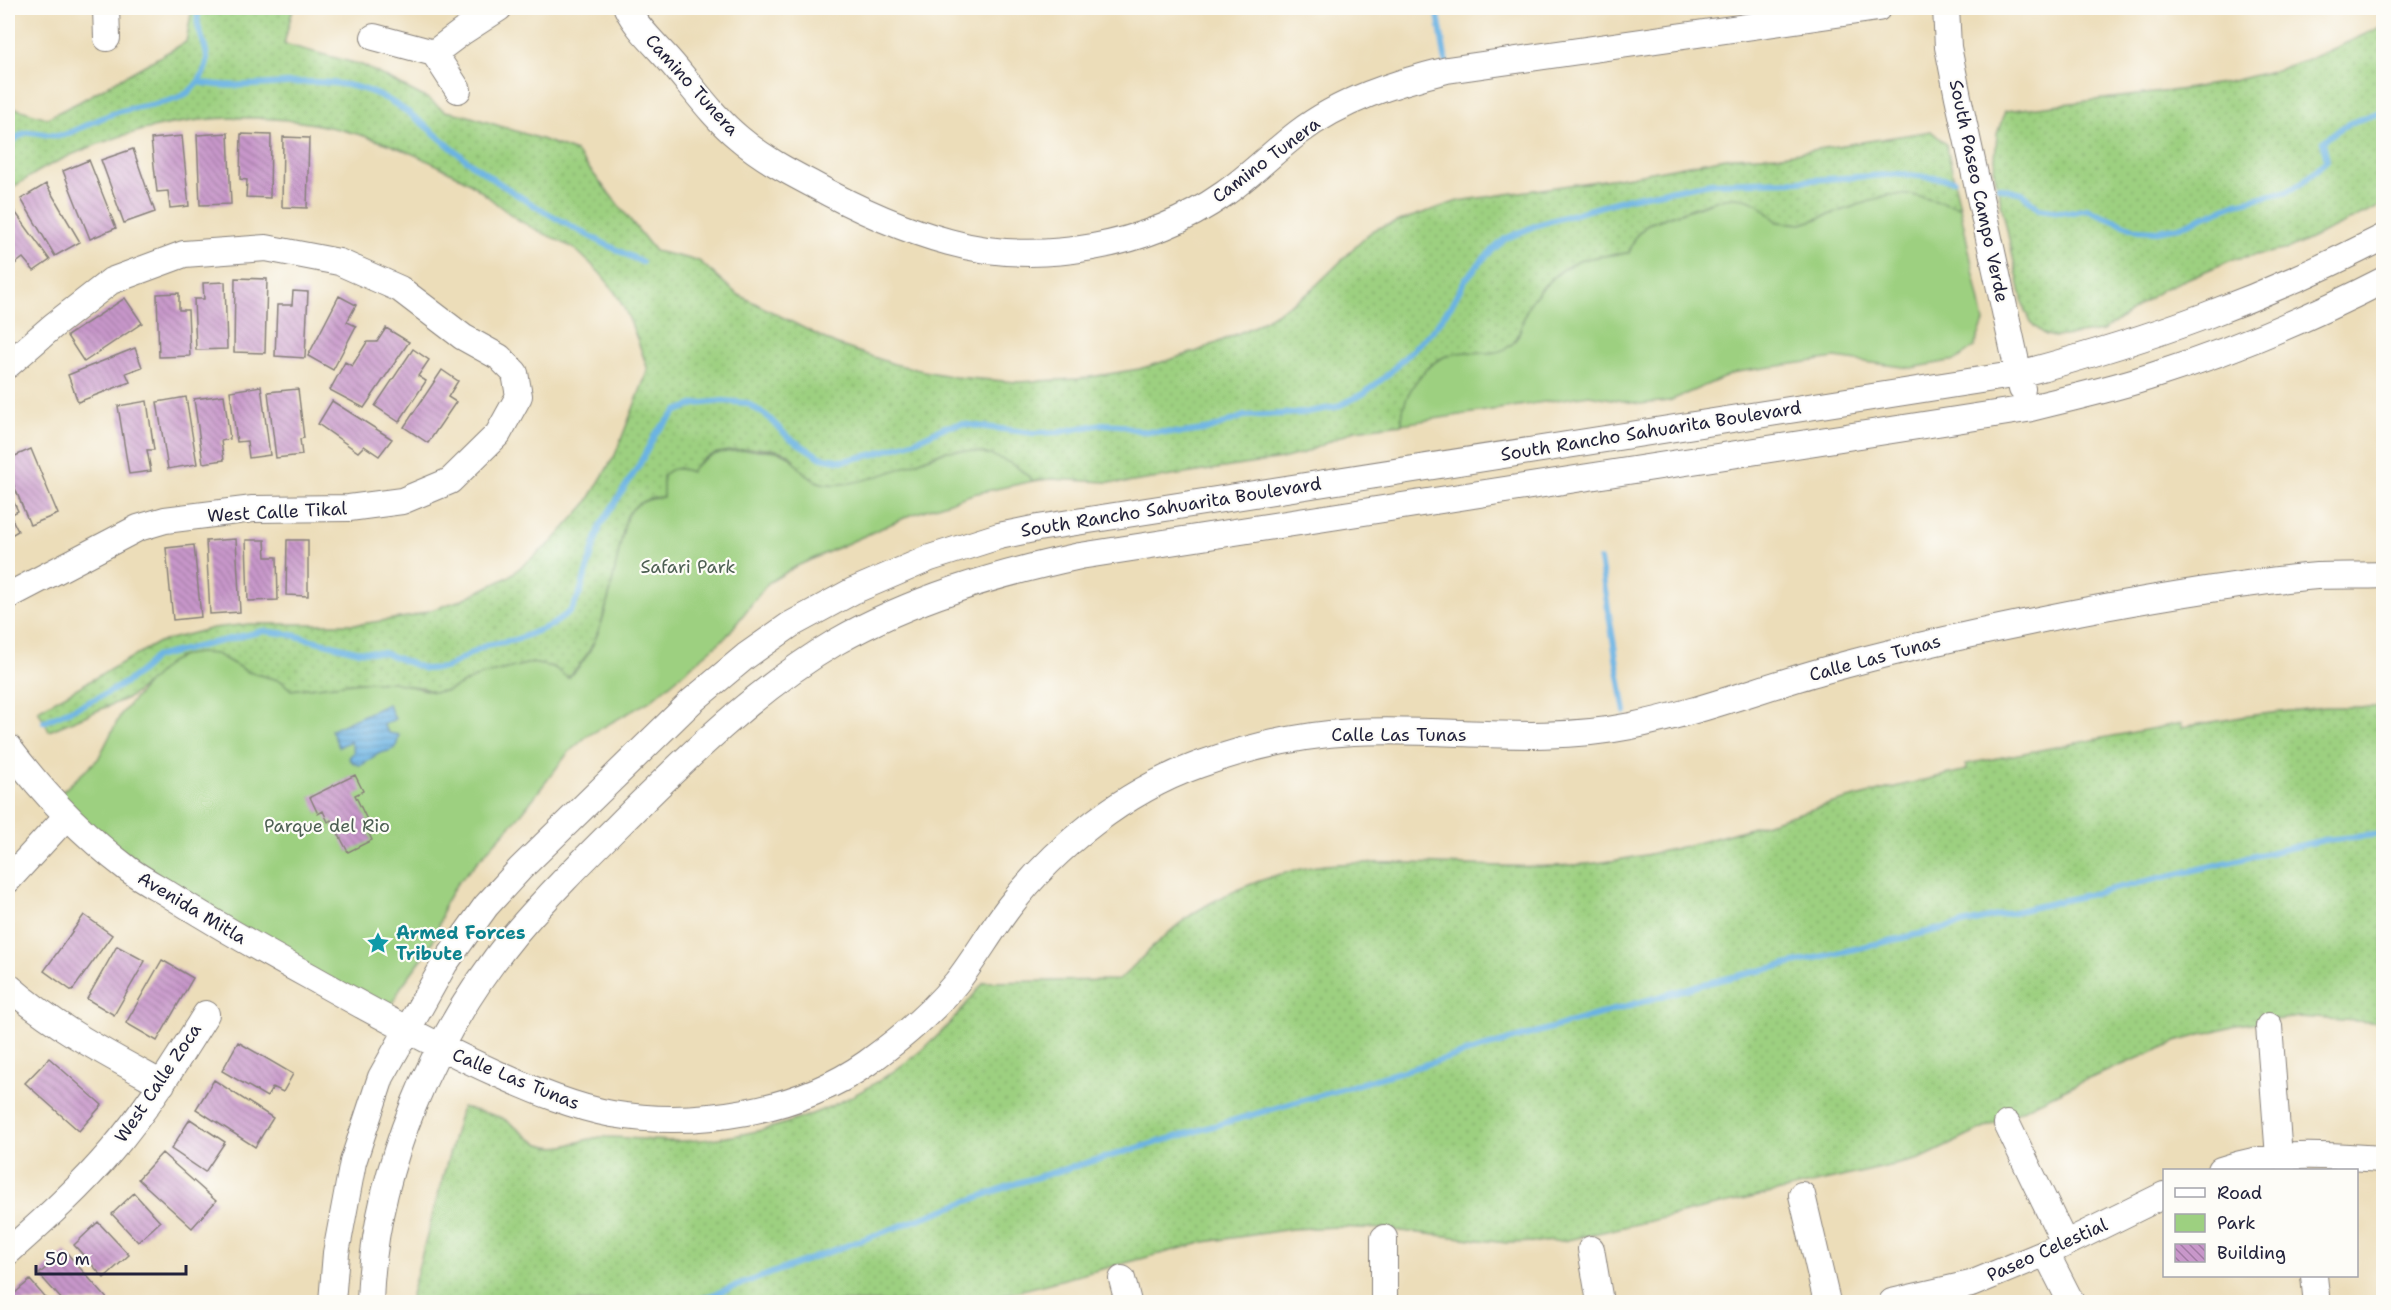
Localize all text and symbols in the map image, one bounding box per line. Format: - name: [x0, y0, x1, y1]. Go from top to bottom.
- street label: Camino Tunera: [640, 29, 744, 141]
- street label: South Paseo Campo Verde: [1944, 78, 2014, 304]
- street label: Camino Tunera: [1207, 112, 1325, 208]
- street label: South Rancho Sahuarita Boulevard: [1499, 395, 1803, 467]
- street label: South Rancho Sahuarita Boulevard: [1019, 471, 1323, 543]
- street label: West Calle Tikal: [206, 496, 348, 528]
- park label: Safari Park: [640, 555, 736, 579]
- street label: Calle Las Tunas: [1807, 629, 1943, 687]
- street label: Calle Las Tunas: [1331, 723, 1467, 747]
- park label: Parque del Rio: [264, 814, 390, 838]
- street label: Avenida Mitla: [133, 866, 251, 950]
- place label: Armed Forces Tribute: [396, 921, 526, 966]
- place icon: Armed Forces Tribute: [365, 930, 391, 956]
- street label: West Calle Zoca: [109, 1019, 207, 1147]
- street label: Calle Las Tunas: [449, 1043, 583, 1115]
- legend: [2163, 1169, 2358, 1277]
- text: Road: [2217, 1181, 2262, 1205]
- text: Park: [2217, 1211, 2256, 1235]
- street label: Paseo Celestial: [1983, 1212, 2112, 1287]
- scale bar: [36, 1238, 186, 1276]
- text: Building: [2217, 1241, 2286, 1265]
- text: 50 m: [45, 1247, 90, 1271]

